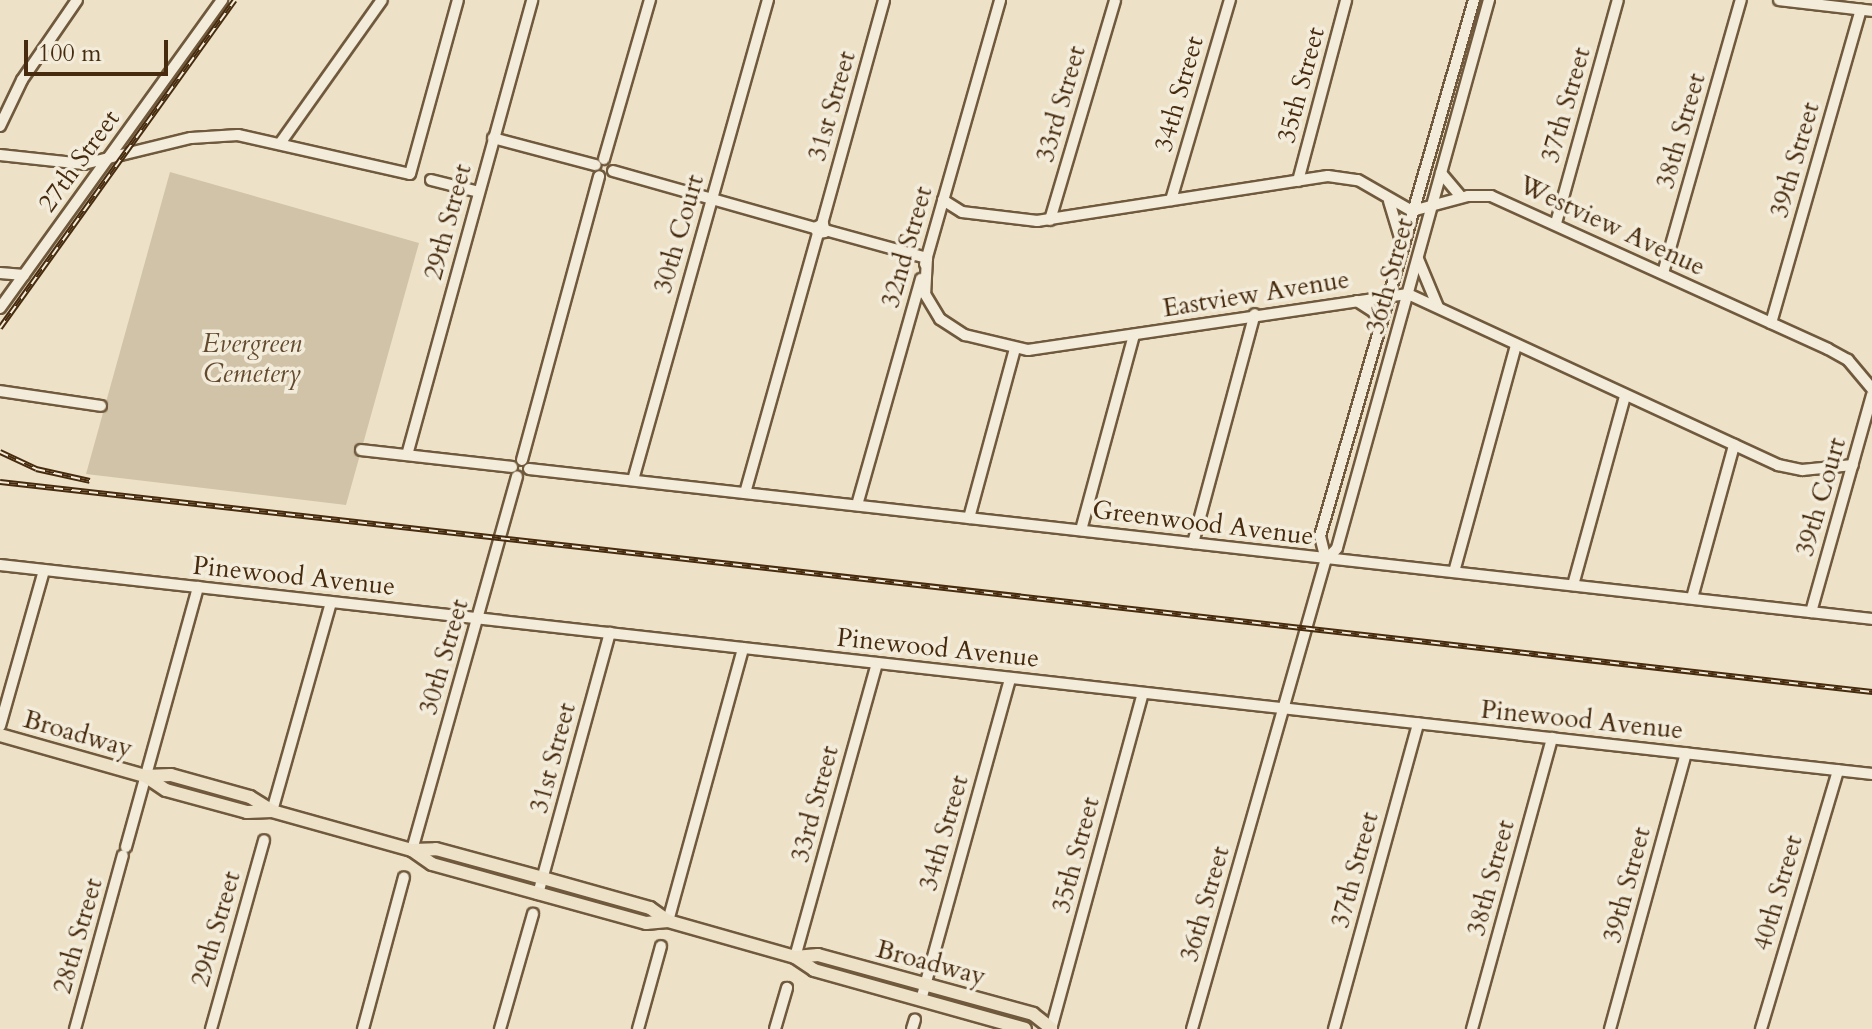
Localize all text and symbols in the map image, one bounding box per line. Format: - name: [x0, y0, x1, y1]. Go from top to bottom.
- scale bar: [28, 24, 172, 74]
- street label: 35th Street: [1271, 24, 1331, 146]
- street label: 34th Street: [1148, 33, 1210, 155]
- text: 100 m: [38, 37, 102, 70]
- street label: 33rd Street: [1030, 42, 1092, 166]
- street label: 37th Street: [1535, 44, 1597, 166]
- street label: 31st Street: [801, 47, 863, 165]
- street label: 38th Street: [1650, 70, 1712, 192]
- street label: 39th Street: [1764, 99, 1826, 221]
- street label: 27th Street: [32, 104, 126, 218]
- street label: 29th Street: [418, 161, 478, 283]
- street label: Westview Avenue: [1514, 169, 1710, 283]
- street label: 30th Court: [647, 171, 711, 297]
- street label: 32nd Street: [875, 183, 939, 311]
- street label: 36th Street: [1360, 215, 1420, 337]
- street label: Eastview Avenue: [1160, 264, 1352, 324]
- park label: Evergreen Cemetery: [202, 328, 302, 390]
- street label: 39th Court: [1789, 434, 1853, 560]
- street label: Greenwood Avenue: [1091, 494, 1315, 552]
- street label: Pinewood Avenue: [191, 550, 397, 602]
- street label: 30th Street: [413, 596, 475, 718]
- street label: Pinewood Avenue: [835, 622, 1041, 674]
- street label: Pinewood Avenue: [1479, 694, 1685, 746]
- street label: 31st Street: [523, 699, 583, 817]
- street label: Broadway: [20, 704, 136, 764]
- street label: 33rd Street: [784, 742, 846, 866]
- street label: 34th Street: [913, 772, 975, 894]
- street label: 35th Street: [1046, 794, 1106, 916]
- street label: 37th Street: [1325, 809, 1385, 931]
- street label: 38th Street: [1461, 817, 1521, 939]
- street label: 39th Street: [1597, 824, 1657, 946]
- street label: 40th Street: [1747, 832, 1809, 954]
- street label: 36th Street: [1174, 843, 1236, 965]
- street label: 29th Street: [185, 868, 247, 990]
- street label: 28th Street: [47, 875, 109, 997]
- street label: Broadway: [873, 933, 989, 993]

